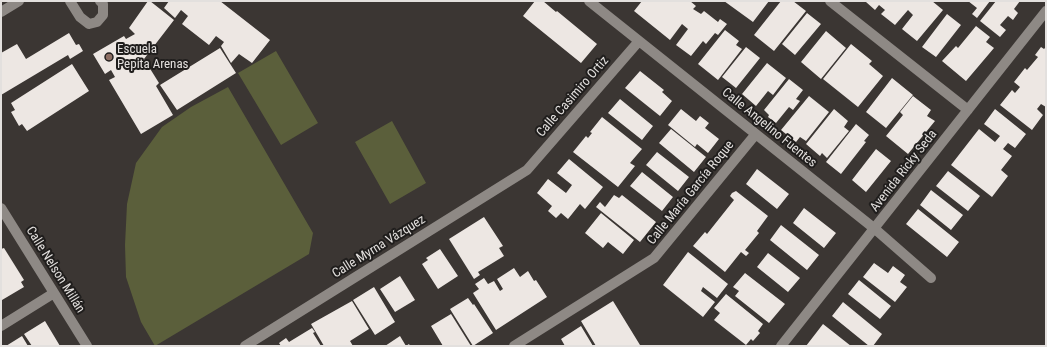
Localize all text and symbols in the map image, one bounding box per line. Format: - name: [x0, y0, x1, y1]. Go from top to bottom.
- place label: Escuela Pepita Arenas: [117, 42, 189, 73]
- marker: Escuela Pepita Arenas: [104, 52, 114, 62]
- street label: Calle Casimiro Ortiz: [534, 53, 612, 141]
- street label: Calle Angelino Fuentes: [718, 85, 820, 171]
- street label: Avenida Ricky Seda: [867, 127, 941, 215]
- street label: Calle María García Roque: [644, 138, 738, 248]
- street label: Calle Myrna Vázquez: [330, 212, 428, 282]
- street label: Calle Nelson Millán: [22, 224, 88, 316]

